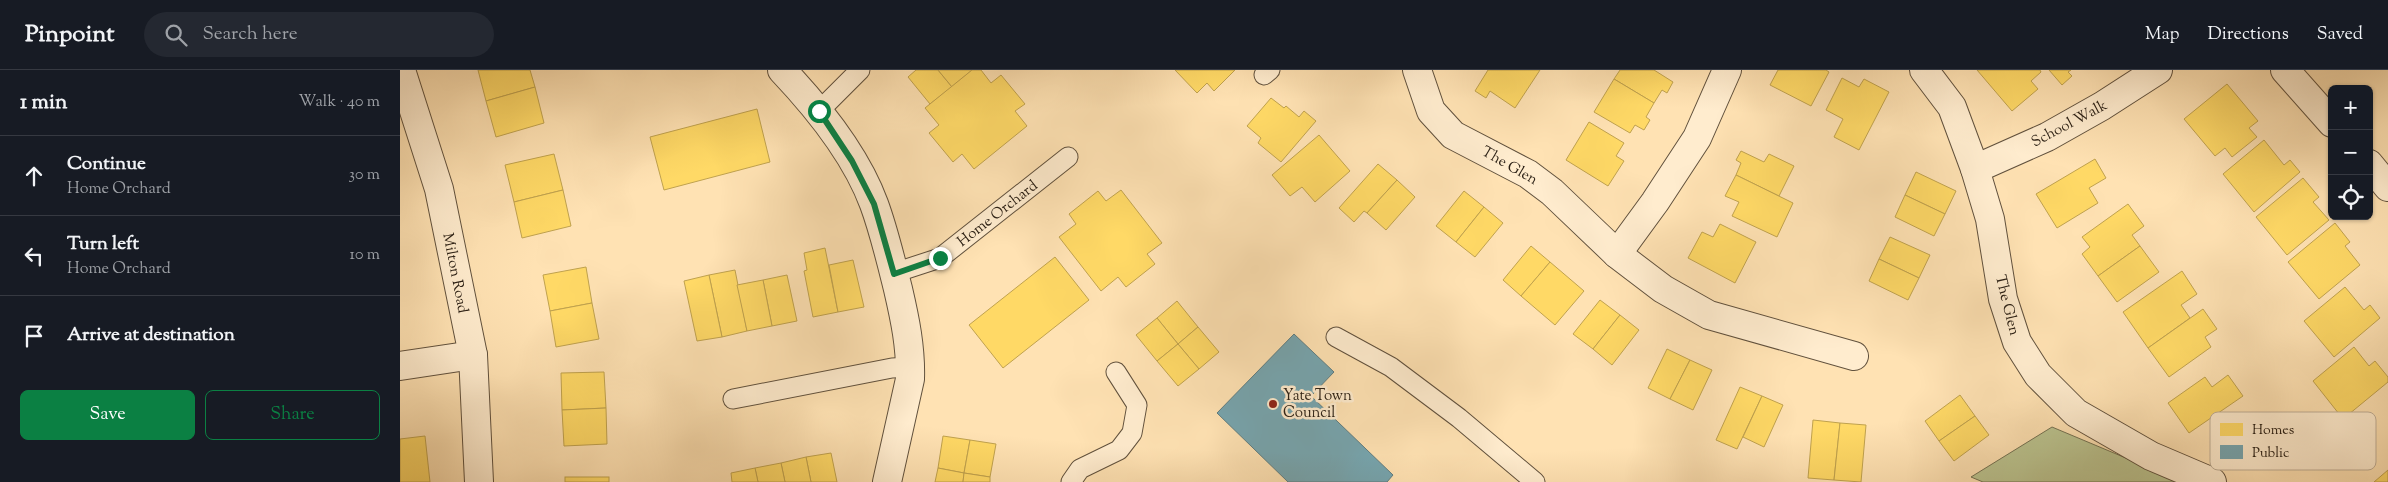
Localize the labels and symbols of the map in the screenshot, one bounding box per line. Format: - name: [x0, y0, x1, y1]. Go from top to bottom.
- street label: School Walk: [2028, 96, 2111, 153]
- route start: [808, 100, 831, 123]
- street label: The Glen: [1477, 142, 1541, 191]
- street label: Home Orchard: [953, 176, 1043, 252]
- street label: Milton Road: [436, 231, 473, 316]
- route end: [929, 247, 952, 270]
- street label: The Glen: [1989, 273, 2024, 338]
- place label: Yate Town Council: [1283, 386, 1352, 424]
- marker: Yate Town Council: [1267, 398, 1279, 410]
- legend: [2210, 412, 2376, 470]
- text: Homes: [2252, 421, 2294, 441]
- text: Public: [2252, 444, 2289, 464]

